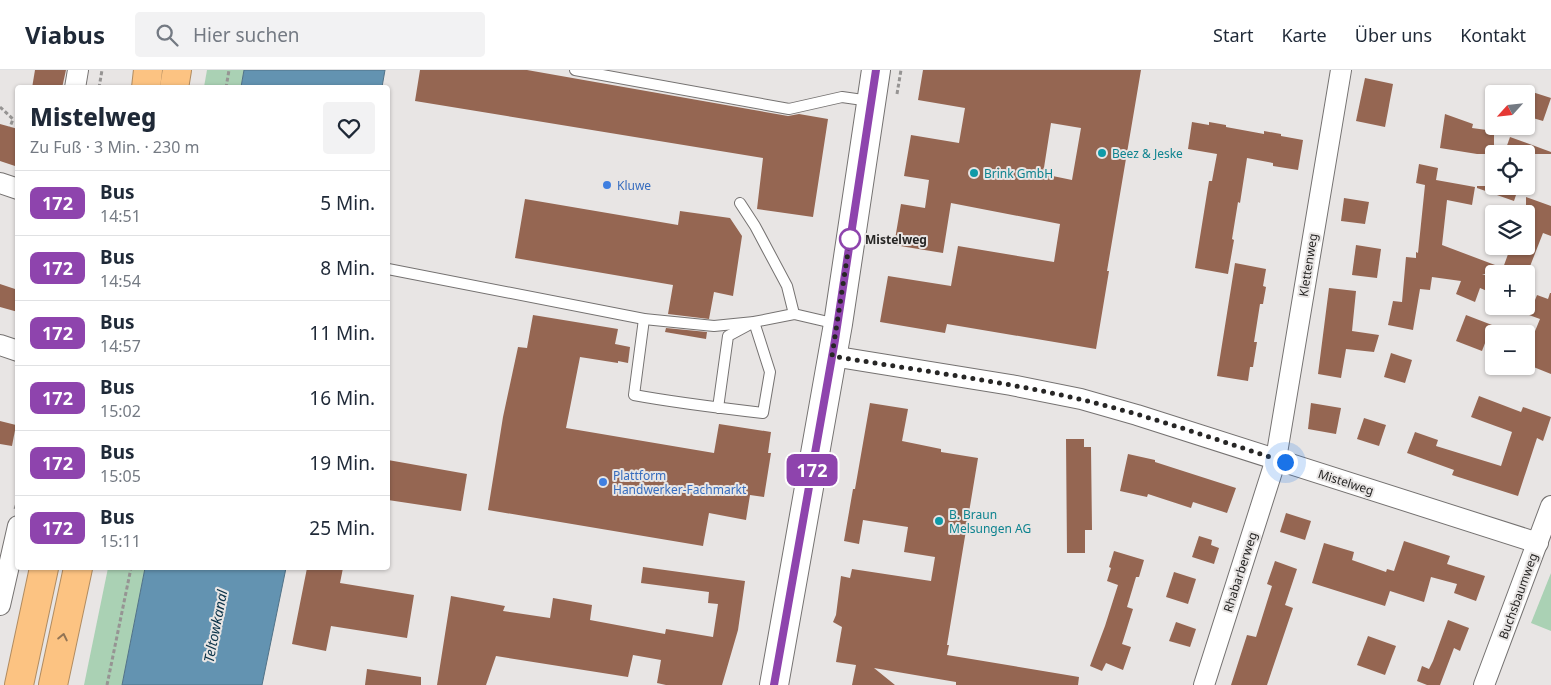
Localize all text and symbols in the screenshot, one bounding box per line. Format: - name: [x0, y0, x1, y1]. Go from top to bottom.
- search box: [135, 12, 485, 57]
- text: Viabus: [25, 18, 105, 51]
- icon: search: [153, 21, 181, 49]
- text: Hier suchen: [193, 22, 300, 48]
- text: Start: [1213, 23, 1253, 47]
- text: Karte: [1281, 23, 1327, 47]
- text: Über uns: [1355, 23, 1432, 47]
- text: Kontakt: [1460, 23, 1526, 47]
- north arrow: [1485, 85, 1535, 135]
- map controls: [1485, 85, 1535, 375]
- text: Mistelweg: [30, 100, 156, 133]
- button: heart: [323, 102, 375, 154]
- text: Zu Fuß · 3 Min. · 230 m: [30, 136, 199, 158]
- place label: Beez & Jeske: [1112, 145, 1183, 162]
- button: locate: [1485, 145, 1535, 195]
- marker: Beez & Jeske: [1096, 147, 1108, 159]
- place label: Brink GmbH: [984, 165, 1053, 182]
- marker: Brink GmbH: [968, 167, 980, 179]
- place label: Kluwe: [617, 177, 651, 194]
- text: Bus: [100, 179, 135, 205]
- marker: Kluwe: [601, 179, 613, 191]
- text: 5 Min.: [320, 190, 375, 216]
- text: 172: [42, 191, 73, 215]
- text: 14:51: [100, 205, 141, 227]
- button: layers: [1485, 205, 1535, 255]
- marker: Mistelweg: [839, 228, 861, 250]
- place label: Mistelweg: [865, 231, 927, 248]
- street label: Klettenweg: [1295, 232, 1321, 298]
- text: Bus: [100, 244, 135, 270]
- text: 8 Min.: [320, 255, 375, 281]
- text: 172: [42, 256, 73, 280]
- button: +: [1485, 265, 1535, 315]
- text: 14:54: [100, 270, 141, 292]
- text: Bus: [100, 309, 135, 335]
- text: 11 Min.: [309, 320, 375, 346]
- text: 172: [42, 321, 73, 345]
- button: −: [1485, 325, 1535, 375]
- text: 14:57: [100, 335, 141, 357]
- text: Bus: [100, 374, 135, 400]
- text: 16 Min.: [309, 385, 375, 411]
- text: 172: [42, 386, 73, 410]
- text: 15:02: [100, 400, 141, 422]
- text: Bus: [100, 439, 135, 465]
- text: 19 Min.: [309, 450, 375, 476]
- your location: [1273, 450, 1298, 475]
- text: 172: [42, 451, 73, 475]
- line badge: 172: [783, 454, 841, 486]
- text: 172: [797, 458, 827, 482]
- text: 15:05: [100, 465, 141, 487]
- street label: Mistelweg: [1316, 465, 1376, 499]
- place label: Plattform Handwerker-Fachmarkt: [613, 467, 747, 498]
- marker: Plattform Handwerker-Fachmarkt: [597, 476, 609, 488]
- text: Bus: [100, 504, 135, 530]
- place label: B. Braun Melsungen AG: [949, 506, 1031, 537]
- text: 25 Min.: [309, 515, 375, 541]
- marker: B. Braun Melsungen AG: [933, 515, 945, 527]
- text: 172: [42, 516, 73, 540]
- text: 15:11: [100, 530, 141, 552]
- street label: Rhabarberweg: [1219, 530, 1261, 614]
- street label: Buchsbaumweg: [1495, 551, 1541, 641]
- water label: Teltowkanal: [199, 588, 231, 664]
- one-way arrow: [57, 633, 68, 642]

